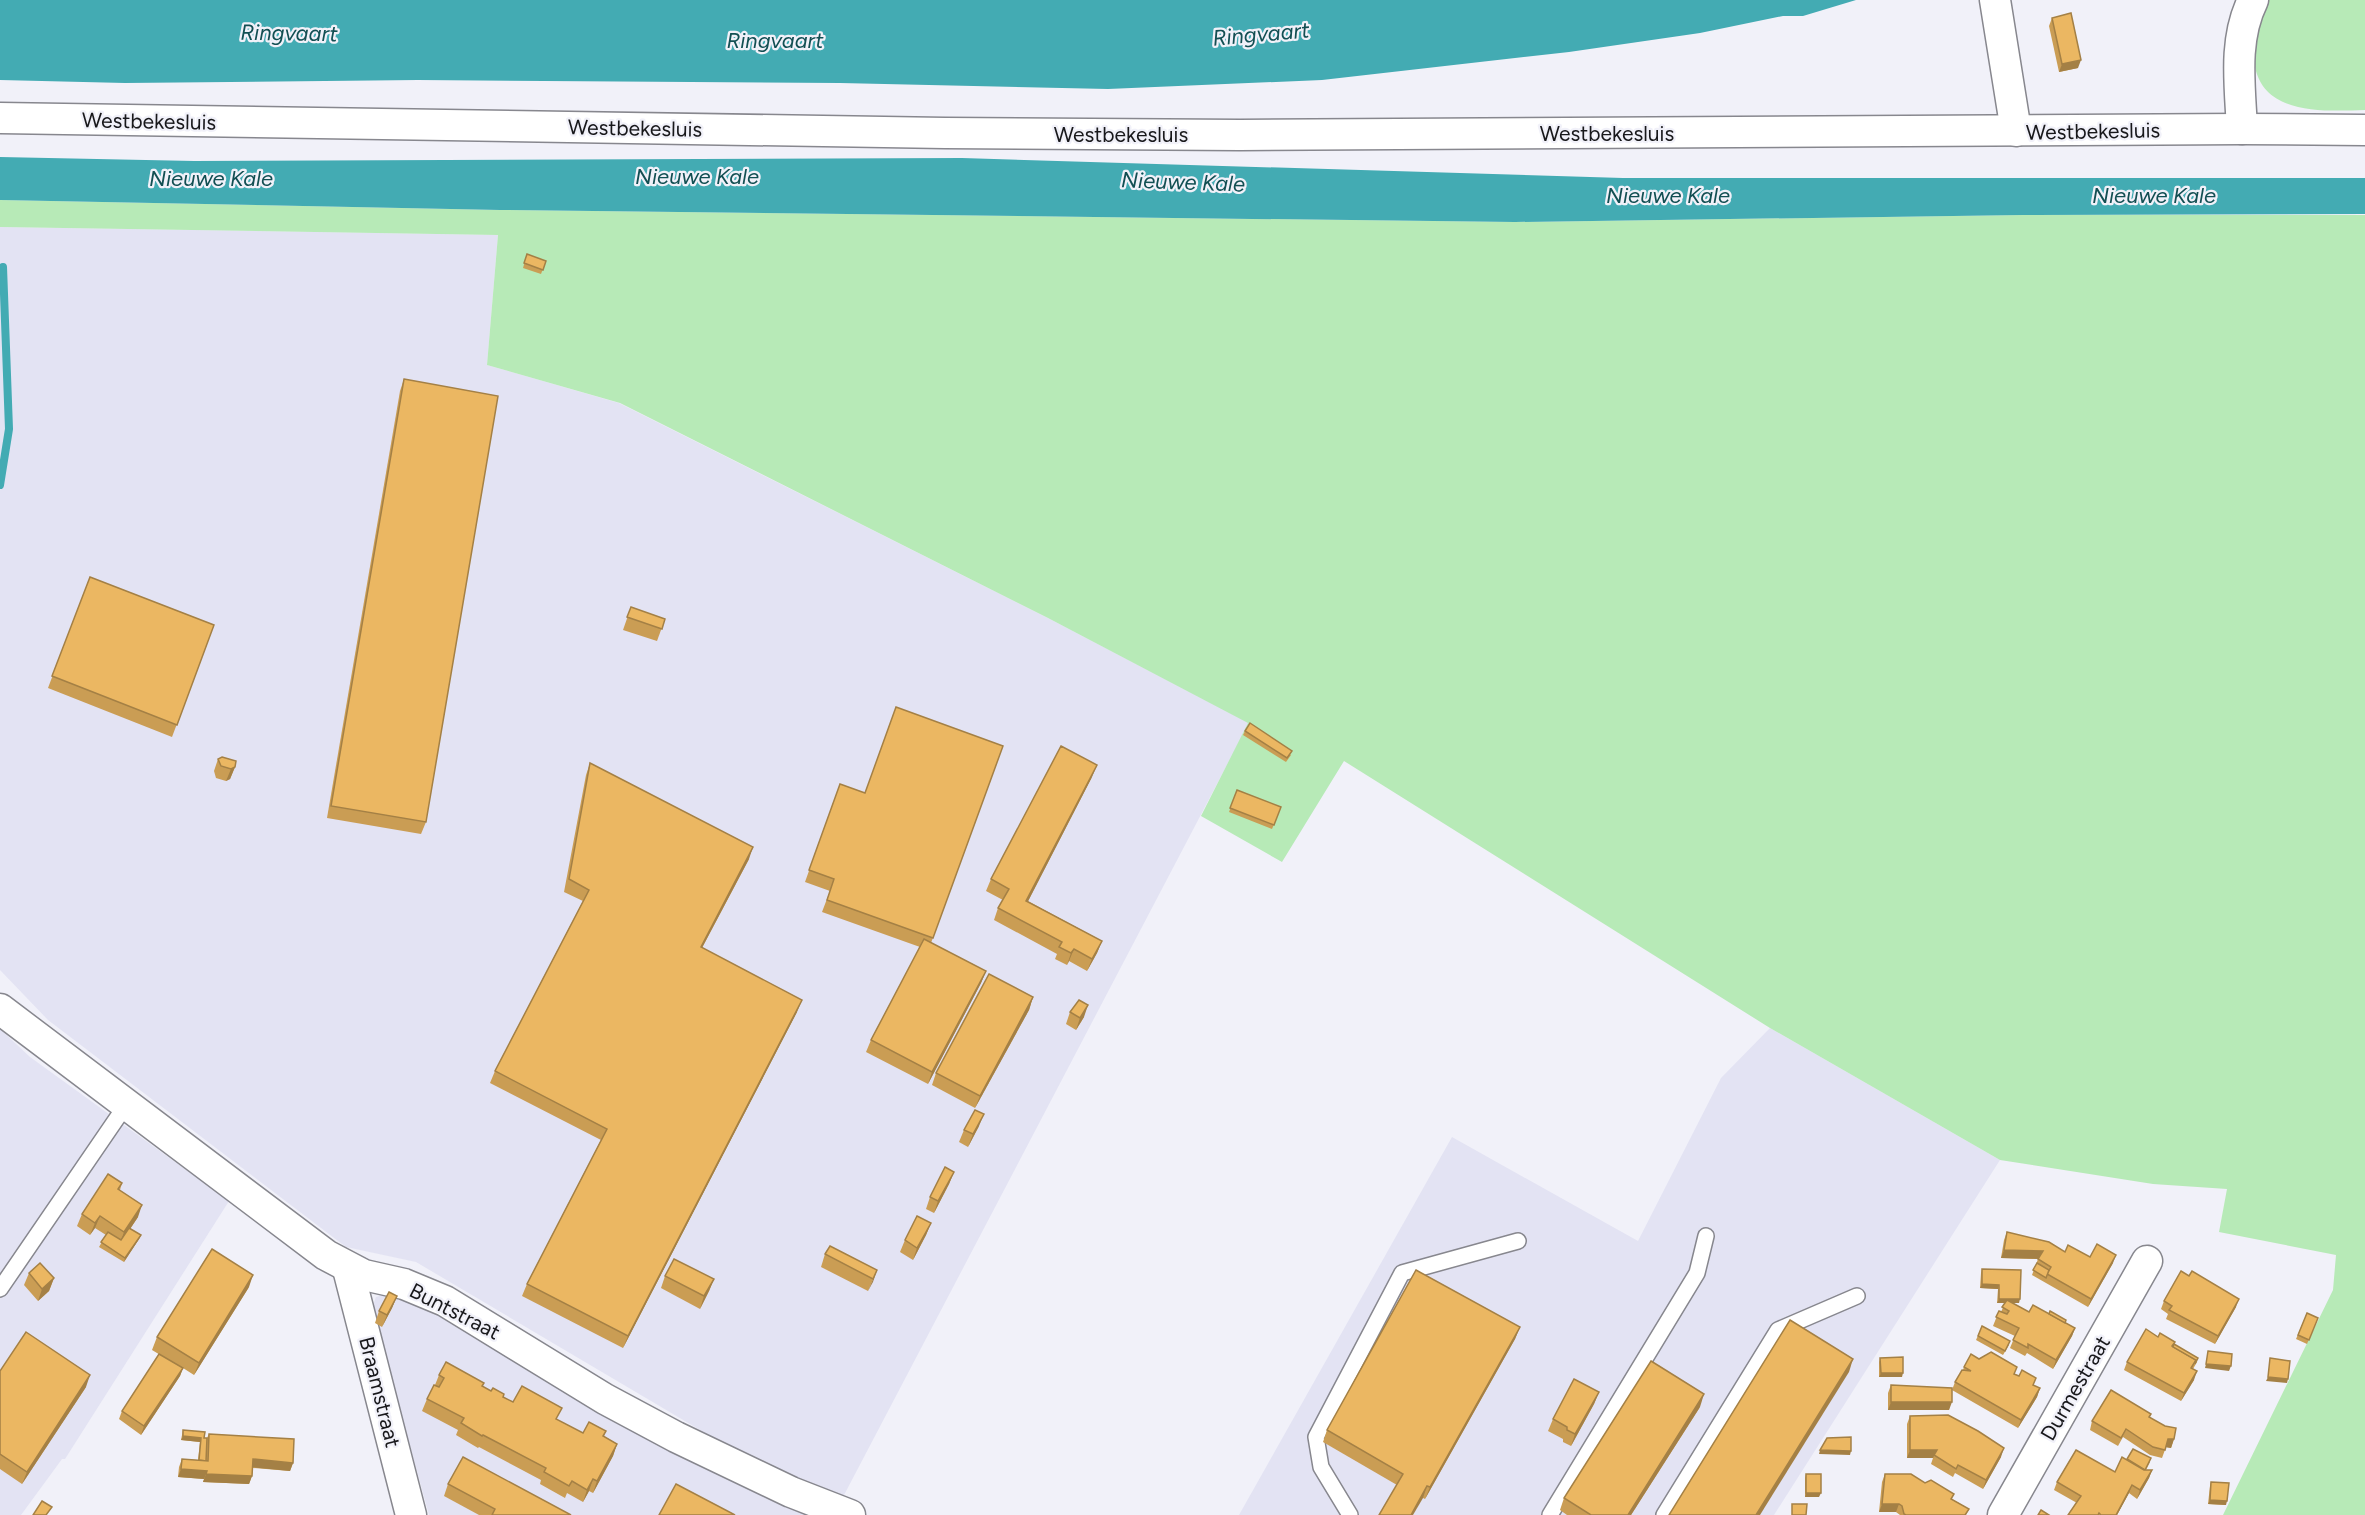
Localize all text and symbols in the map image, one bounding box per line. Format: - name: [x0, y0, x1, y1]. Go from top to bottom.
- water label: Ringvaart: [1211, 16, 1311, 52]
- water label: Ringvaart: [240, 19, 338, 47]
- water label: Ringvaart: [726, 27, 824, 54]
- street label: Westbekesluis: [82, 107, 216, 135]
- street label: Westbekesluis: [568, 114, 702, 142]
- street label: Westbekesluis: [2026, 117, 2160, 145]
- street label: Westbekesluis: [1540, 121, 1674, 146]
- street label: Westbekesluis: [1054, 122, 1188, 147]
- water label: Nieuwe Kale: [635, 163, 759, 190]
- water label: Nieuwe Kale: [149, 165, 273, 192]
- water label: Nieuwe Kale: [1121, 166, 1245, 198]
- water label: Nieuwe Kale: [1606, 182, 1730, 209]
- water label: Nieuwe Kale: [2092, 182, 2216, 209]
- street label: Buntstraat: [405, 1278, 505, 1344]
- street label: Durmestraat: [2035, 1331, 2115, 1445]
- street label: Braamstraat: [354, 1334, 406, 1450]

